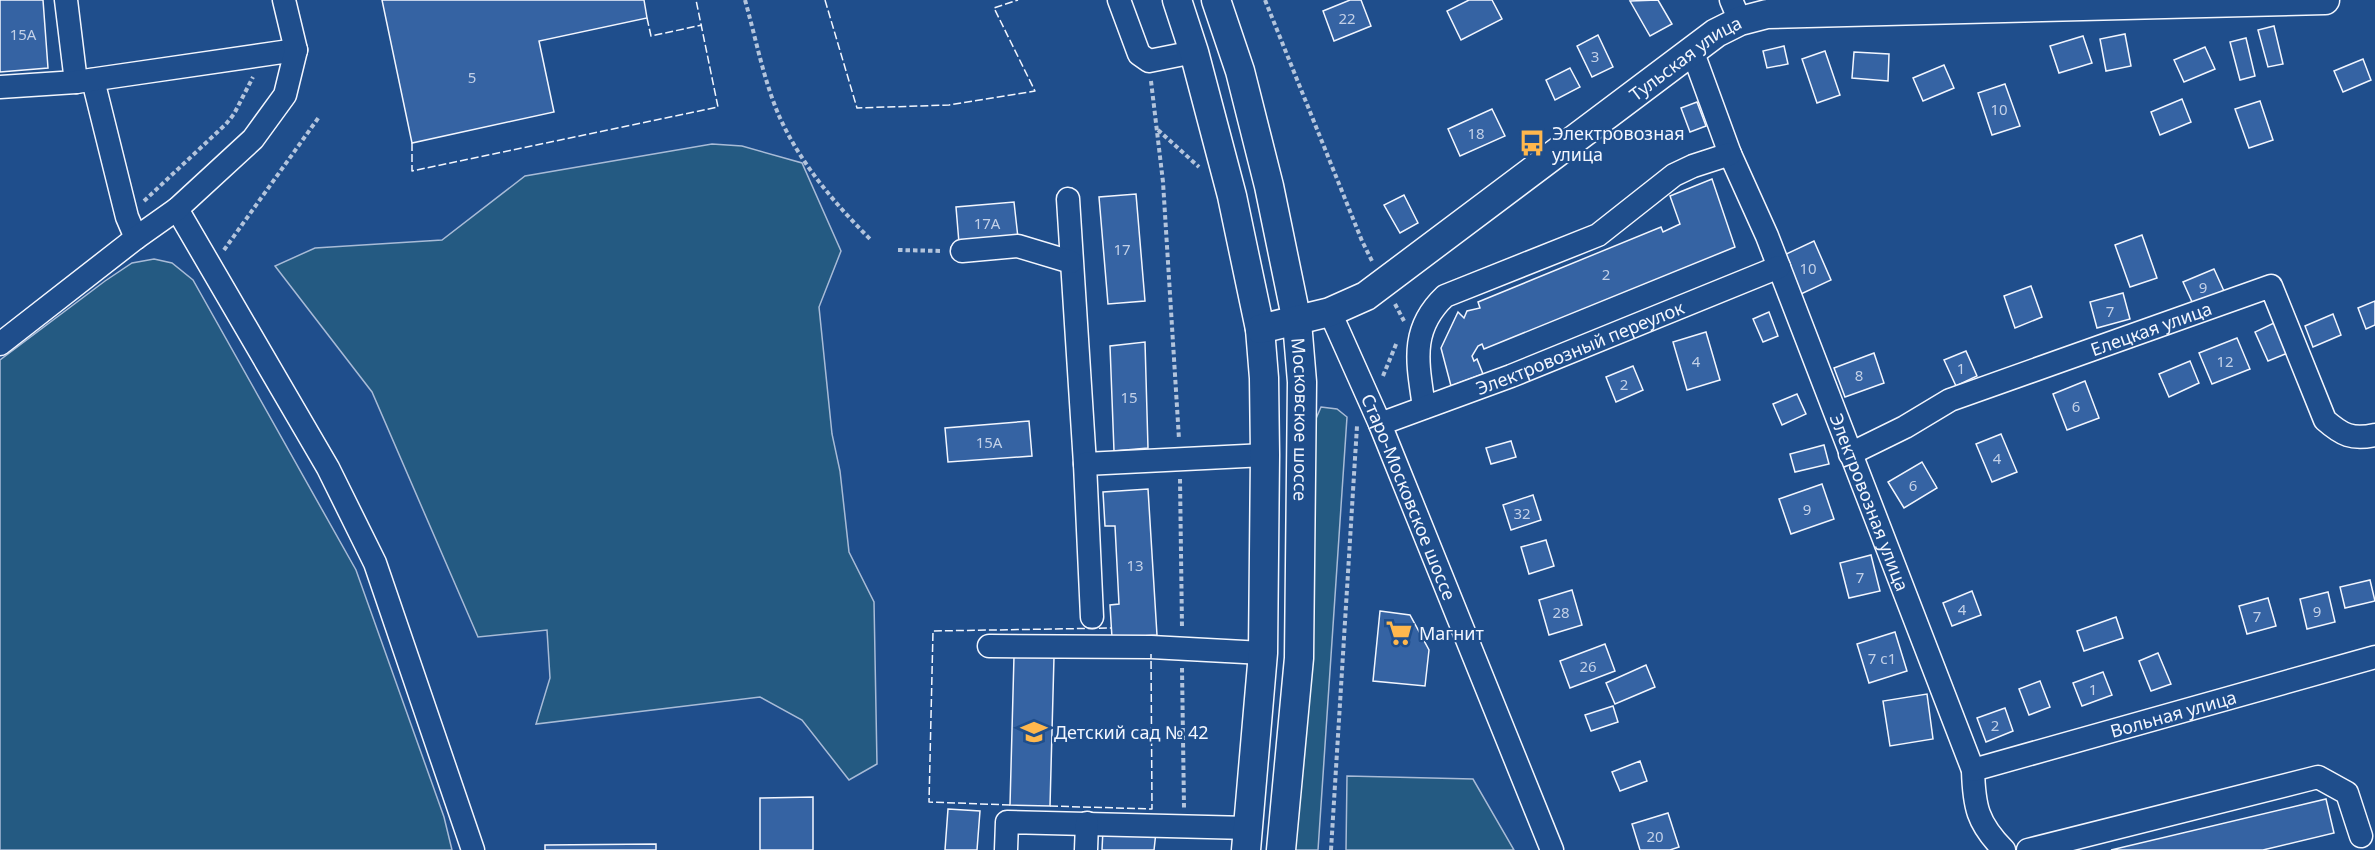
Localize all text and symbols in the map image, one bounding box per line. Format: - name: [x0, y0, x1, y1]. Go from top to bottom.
- house number: 22: [1338, 8, 1356, 28]
- street label: Тульская улица: [1624, 10, 1746, 106]
- house number: 15А: [10, 24, 37, 44]
- house number: 3: [1591, 46, 1599, 66]
- house number: 5: [468, 67, 476, 87]
- house number: 10: [1990, 99, 2008, 119]
- place label: Электровозная улица: [1552, 121, 1685, 166]
- house number: 18: [1467, 123, 1485, 143]
- bus stop icon: Электровозная улица: [1517, 128, 1547, 158]
- house number: 17А: [974, 213, 1001, 233]
- house number: 17: [1113, 239, 1131, 259]
- house number: 10: [1799, 258, 1817, 278]
- house number: 2: [1602, 264, 1610, 284]
- house number: 9: [2199, 277, 2207, 297]
- street label: Электровозный переулок: [1473, 295, 1688, 400]
- street label: Елецкая улица: [2087, 296, 2215, 361]
- house number: 7: [2106, 301, 2114, 321]
- street label: Московское шоссе: [1286, 337, 1314, 501]
- house number: 4: [1692, 351, 1701, 371]
- house number: 12: [2216, 351, 2234, 371]
- house number: 1: [1957, 358, 1965, 378]
- house number: 8: [1855, 365, 1863, 385]
- house number: 2: [1620, 374, 1628, 394]
- house number: 15: [1120, 387, 1138, 407]
- street label: Старо-Московское шоссе: [1356, 390, 1462, 604]
- house number: 6: [2072, 396, 2080, 416]
- street label: Электровозная улица: [1825, 410, 1915, 594]
- house number: 15А: [976, 432, 1003, 452]
- house number: 4: [1993, 448, 2002, 468]
- house number: 6: [1909, 475, 1917, 495]
- house number: 9: [1803, 499, 1811, 519]
- house number: 32: [1513, 503, 1531, 523]
- house number: 13: [1126, 555, 1144, 575]
- house number: 7: [1856, 567, 1864, 587]
- house number: 4: [1958, 599, 1967, 619]
- house number: 9: [2313, 601, 2321, 621]
- house number: 28: [1552, 602, 1570, 622]
- house number: 7: [2253, 606, 2261, 626]
- supermarket icon: Магнит: [1384, 618, 1414, 648]
- place label: Магнит: [1419, 621, 1484, 645]
- house number: 7 с1: [1868, 648, 1896, 668]
- house number: 26: [1579, 656, 1597, 676]
- house number: 1: [2089, 679, 2097, 699]
- street label: Вольная улица: [2107, 685, 2239, 743]
- house number: 2: [1991, 715, 1999, 735]
- school or university icon: Детский сад № 42: [1019, 717, 1049, 747]
- place label: Детский сад № 42: [1054, 720, 1209, 744]
- house number: 20: [1646, 826, 1664, 846]

